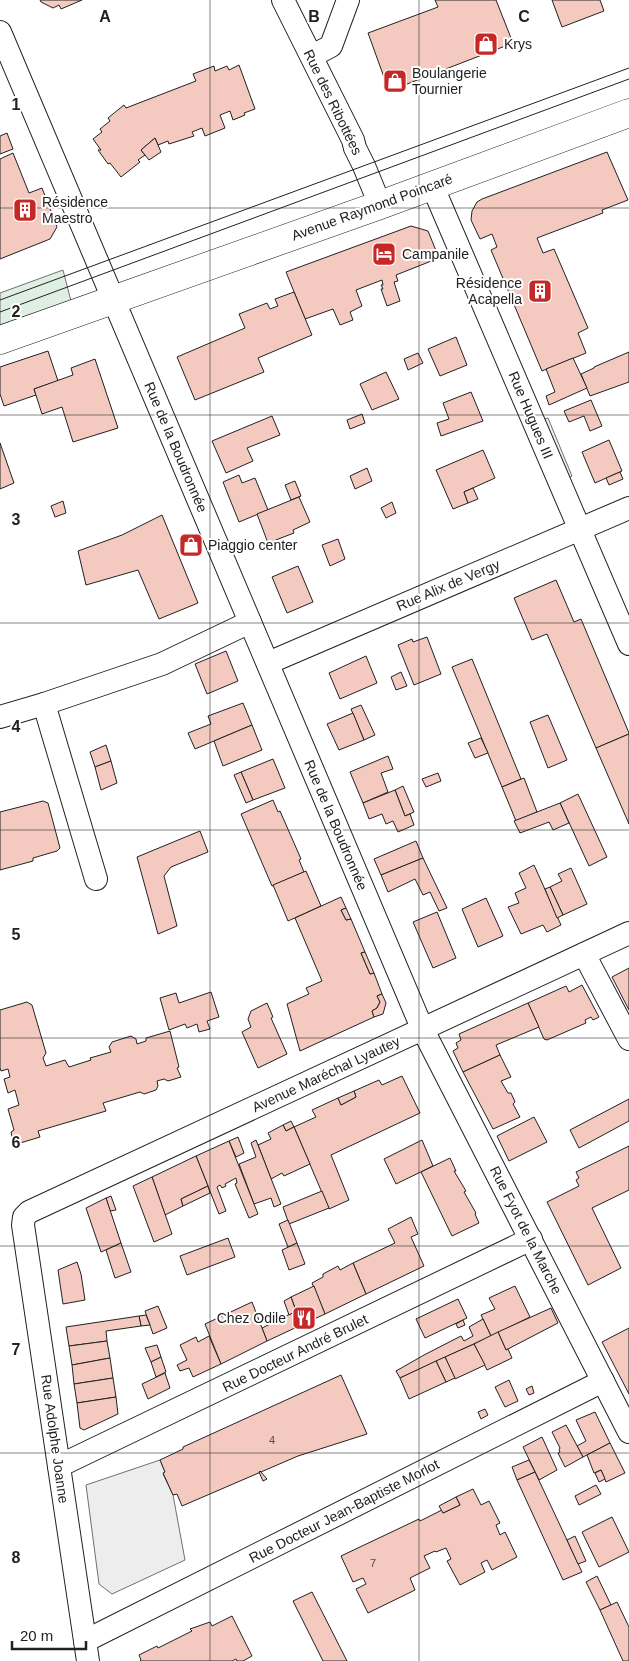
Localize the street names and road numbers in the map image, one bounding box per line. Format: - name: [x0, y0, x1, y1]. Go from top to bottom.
- street label: Rue des Ribottées: [301, 47, 365, 157]
- street label: Avenue Raymond Poincaré: [289, 170, 455, 244]
- street label: Rue Hugues III: [505, 369, 557, 461]
- street label: Rue de la Boudronnée: [141, 379, 211, 515]
- street label: Rue Alix de Vergy: [394, 556, 502, 614]
- street label: Rue de la Boudronnée: [301, 757, 371, 893]
- street label: Avenue Maréchal Lyautey: [250, 1033, 402, 1115]
- street label: Rue Fyot de la Marche: [487, 1163, 565, 1297]
- street label: Rue Docteur André Brulet: [220, 1311, 370, 1395]
- street label: Rue Adolphe Joanne: [38, 1374, 72, 1505]
- street label: Rue Docteur Jean-Baptiste Morlot: [246, 1456, 442, 1566]

